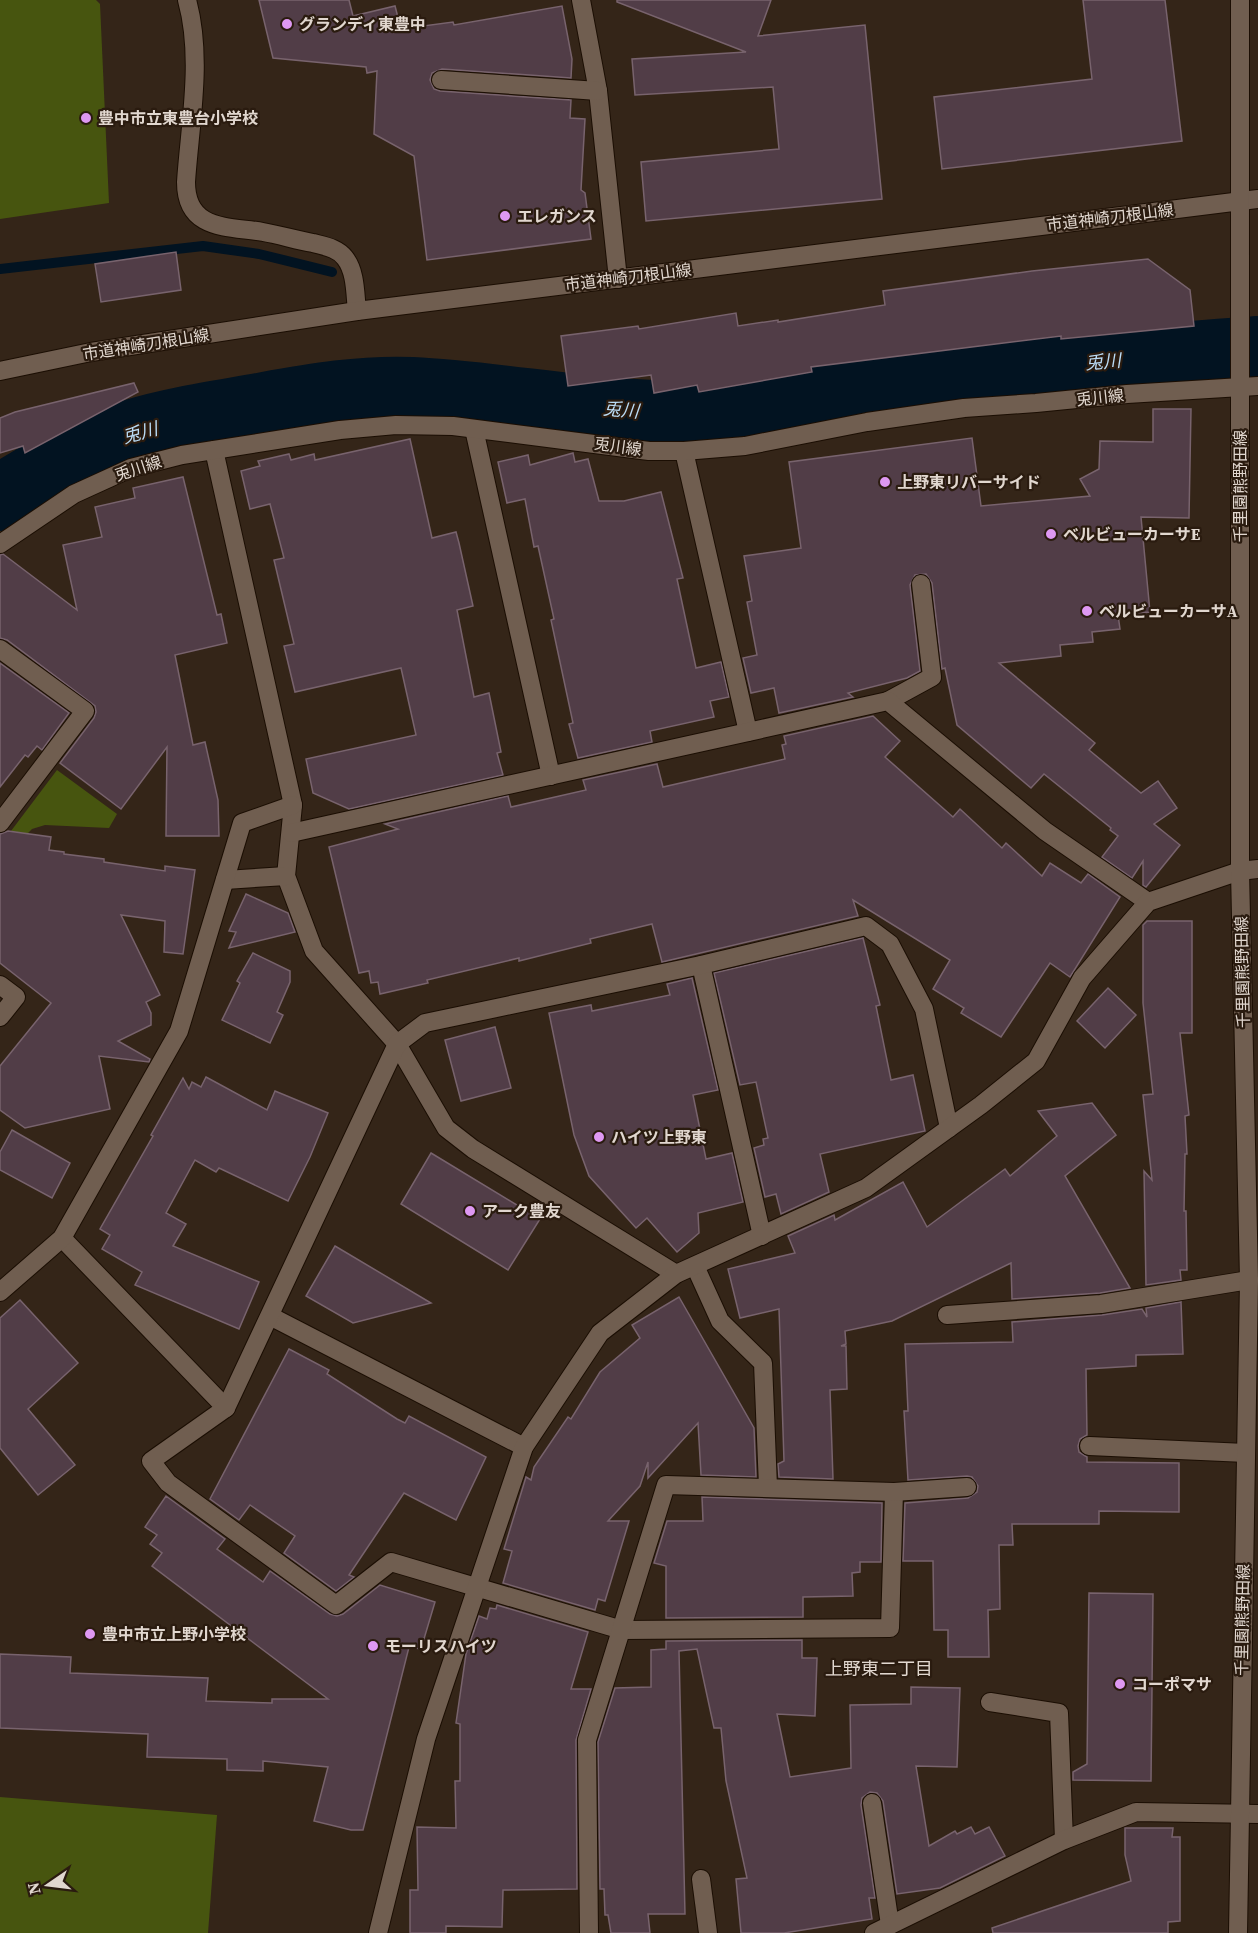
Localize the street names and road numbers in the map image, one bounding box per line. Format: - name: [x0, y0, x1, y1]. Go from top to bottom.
- street label: 市道神崎刀根山線: [1045, 198, 1175, 236]
- street label: 市道神崎刀根山線: [563, 258, 693, 296]
- street label: 市道神崎刀根山線: [81, 323, 211, 365]
- street label: 兎川線: [1075, 384, 1125, 410]
- street label: 千里園熊野田線: [1229, 430, 1251, 542]
- street label: 兎川線: [593, 432, 643, 460]
- street label: 兎川線: [112, 450, 164, 486]
- street label: 千里園熊野田線: [1230, 916, 1254, 1028]
- street label: 千里園熊野田線: [1230, 1564, 1254, 1676]

